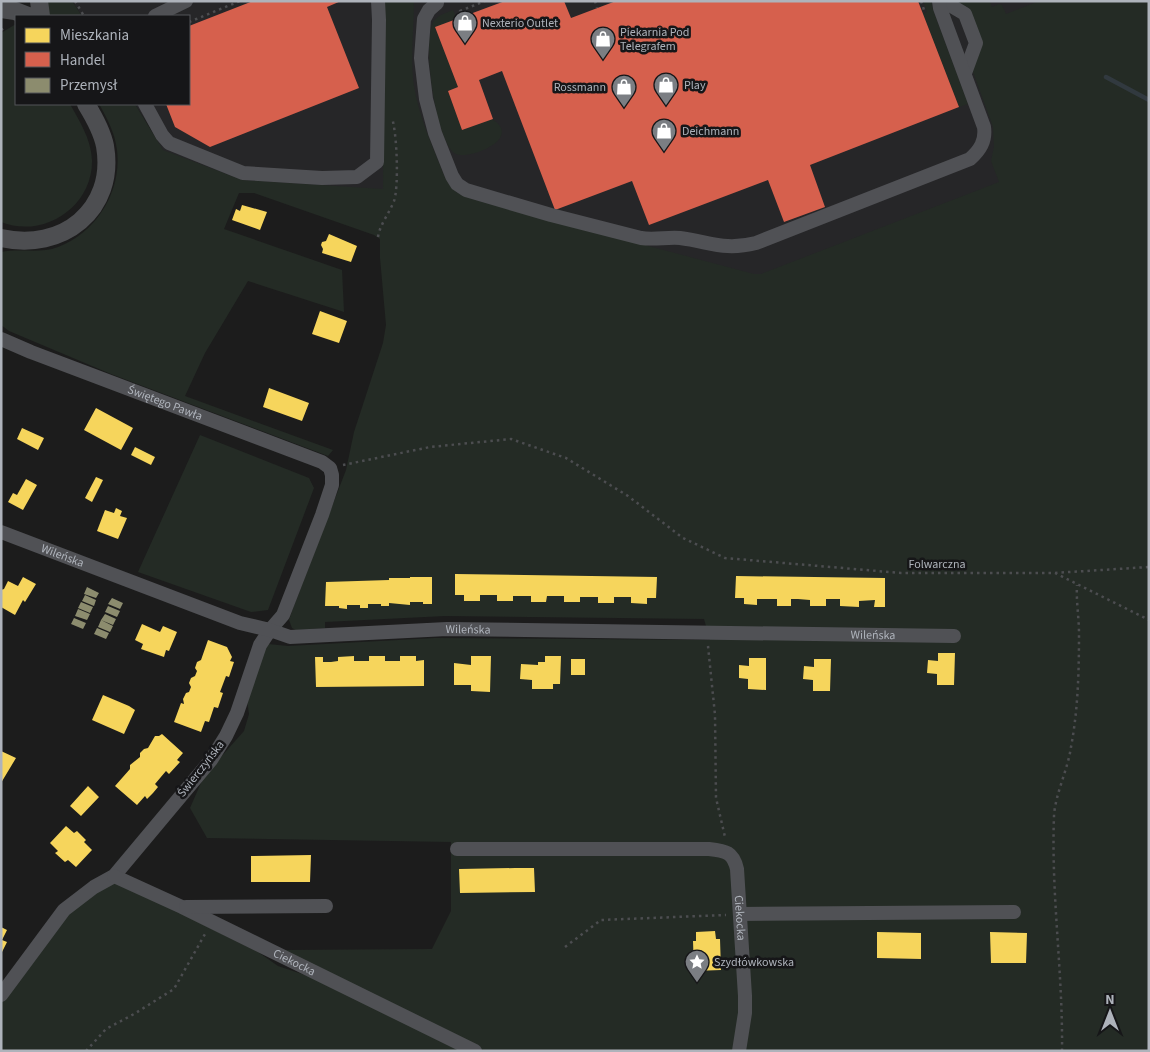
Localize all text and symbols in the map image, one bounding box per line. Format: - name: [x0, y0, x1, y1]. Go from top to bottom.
- shop icon: Nexterio Outlet: [452, 10, 478, 44]
- legend: [15, 15, 190, 105]
- place label: Nexterio Outlet: [482, 15, 558, 32]
- place label: Piekarnia Pod Telegrafem: [620, 24, 689, 55]
- text: Mieszkania: [60, 25, 129, 46]
- shop icon: Piekarnia Pod Telegrafem: [590, 26, 616, 60]
- text: Handel: [60, 50, 105, 71]
- shop icon: Play: [653, 72, 679, 106]
- shop icon: Rossmann: [611, 74, 637, 108]
- text: Przemysł: [60, 75, 118, 96]
- place label: Play: [684, 77, 706, 94]
- place label: Rossmann: [554, 79, 606, 96]
- shop icon: Deichmann: [651, 118, 677, 152]
- place label: Deichmann: [682, 123, 739, 140]
- street label: Świętego Pawła: [125, 381, 205, 425]
- street label: Wileńska: [39, 540, 87, 571]
- street label: Folwarczna: [908, 556, 966, 573]
- street label: Wileńska: [445, 620, 491, 638]
- street label: Wileńska: [850, 626, 896, 644]
- street label: Świerczyńska: [173, 737, 229, 801]
- street label: Ciekocka: [730, 895, 750, 941]
- street label: Ciekocka: [270, 945, 319, 980]
- place icon: Szydłówkowska: [684, 949, 710, 983]
- place label: Szydłówkowska: [714, 954, 794, 971]
- north arrow: [1085, 987, 1135, 1037]
- text: N: [1105, 990, 1115, 1010]

